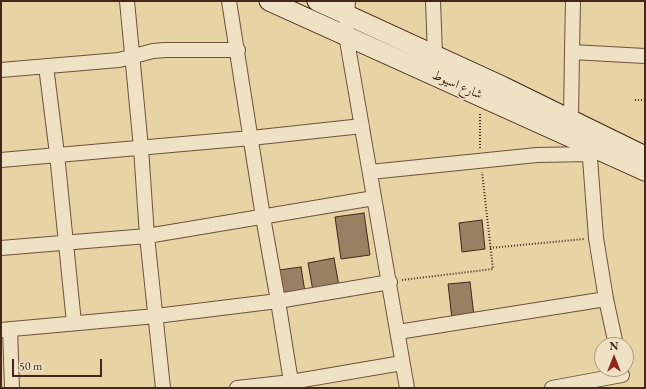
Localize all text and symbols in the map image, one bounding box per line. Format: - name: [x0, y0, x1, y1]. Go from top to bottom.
- street label: شارع اسيوط: [429, 67, 485, 103]
- north arrow: [594, 337, 634, 377]
- text: N: [610, 339, 618, 353]
- scale bar: [14, 351, 104, 377]
- text: 50 m: [19, 358, 42, 374]

